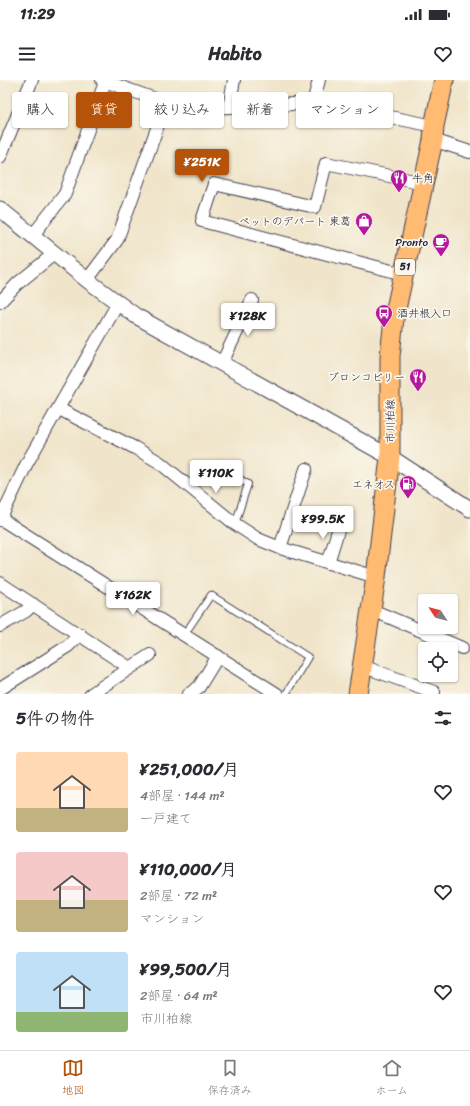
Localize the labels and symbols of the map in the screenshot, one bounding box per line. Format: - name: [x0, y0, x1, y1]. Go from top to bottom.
- pin: ¥251K: [174, 149, 230, 183]
- restaurant icon: 牛角: [389, 168, 409, 193]
- place label: 牛角: [412, 169, 434, 188]
- shop icon: ペットのデパート 東葛: [354, 211, 374, 236]
- place label: ペットのデパート 東葛: [239, 212, 351, 231]
- cafe icon: Pronto: [431, 232, 451, 257]
- place label: Pronto: [395, 233, 428, 252]
- road number: 51: [395, 259, 415, 275]
- pin: ¥128K: [220, 303, 276, 337]
- bus stop icon: 酒井根入口: [374, 303, 394, 328]
- place label: 酒井根入口: [397, 304, 452, 323]
- restaurant icon: ブロンコビリー: [408, 367, 428, 392]
- place label: ブロンコビリー: [328, 368, 405, 387]
- street label: 市川柏線: [381, 399, 400, 443]
- pin: ¥110K: [188, 460, 244, 494]
- fuel station icon: エネオス: [398, 474, 418, 499]
- place label: エネオス: [352, 475, 395, 494]
- pin: ¥99.5K: [290, 506, 356, 540]
- pin: ¥162K: [105, 582, 161, 616]
- north arrow: [418, 594, 458, 634]

